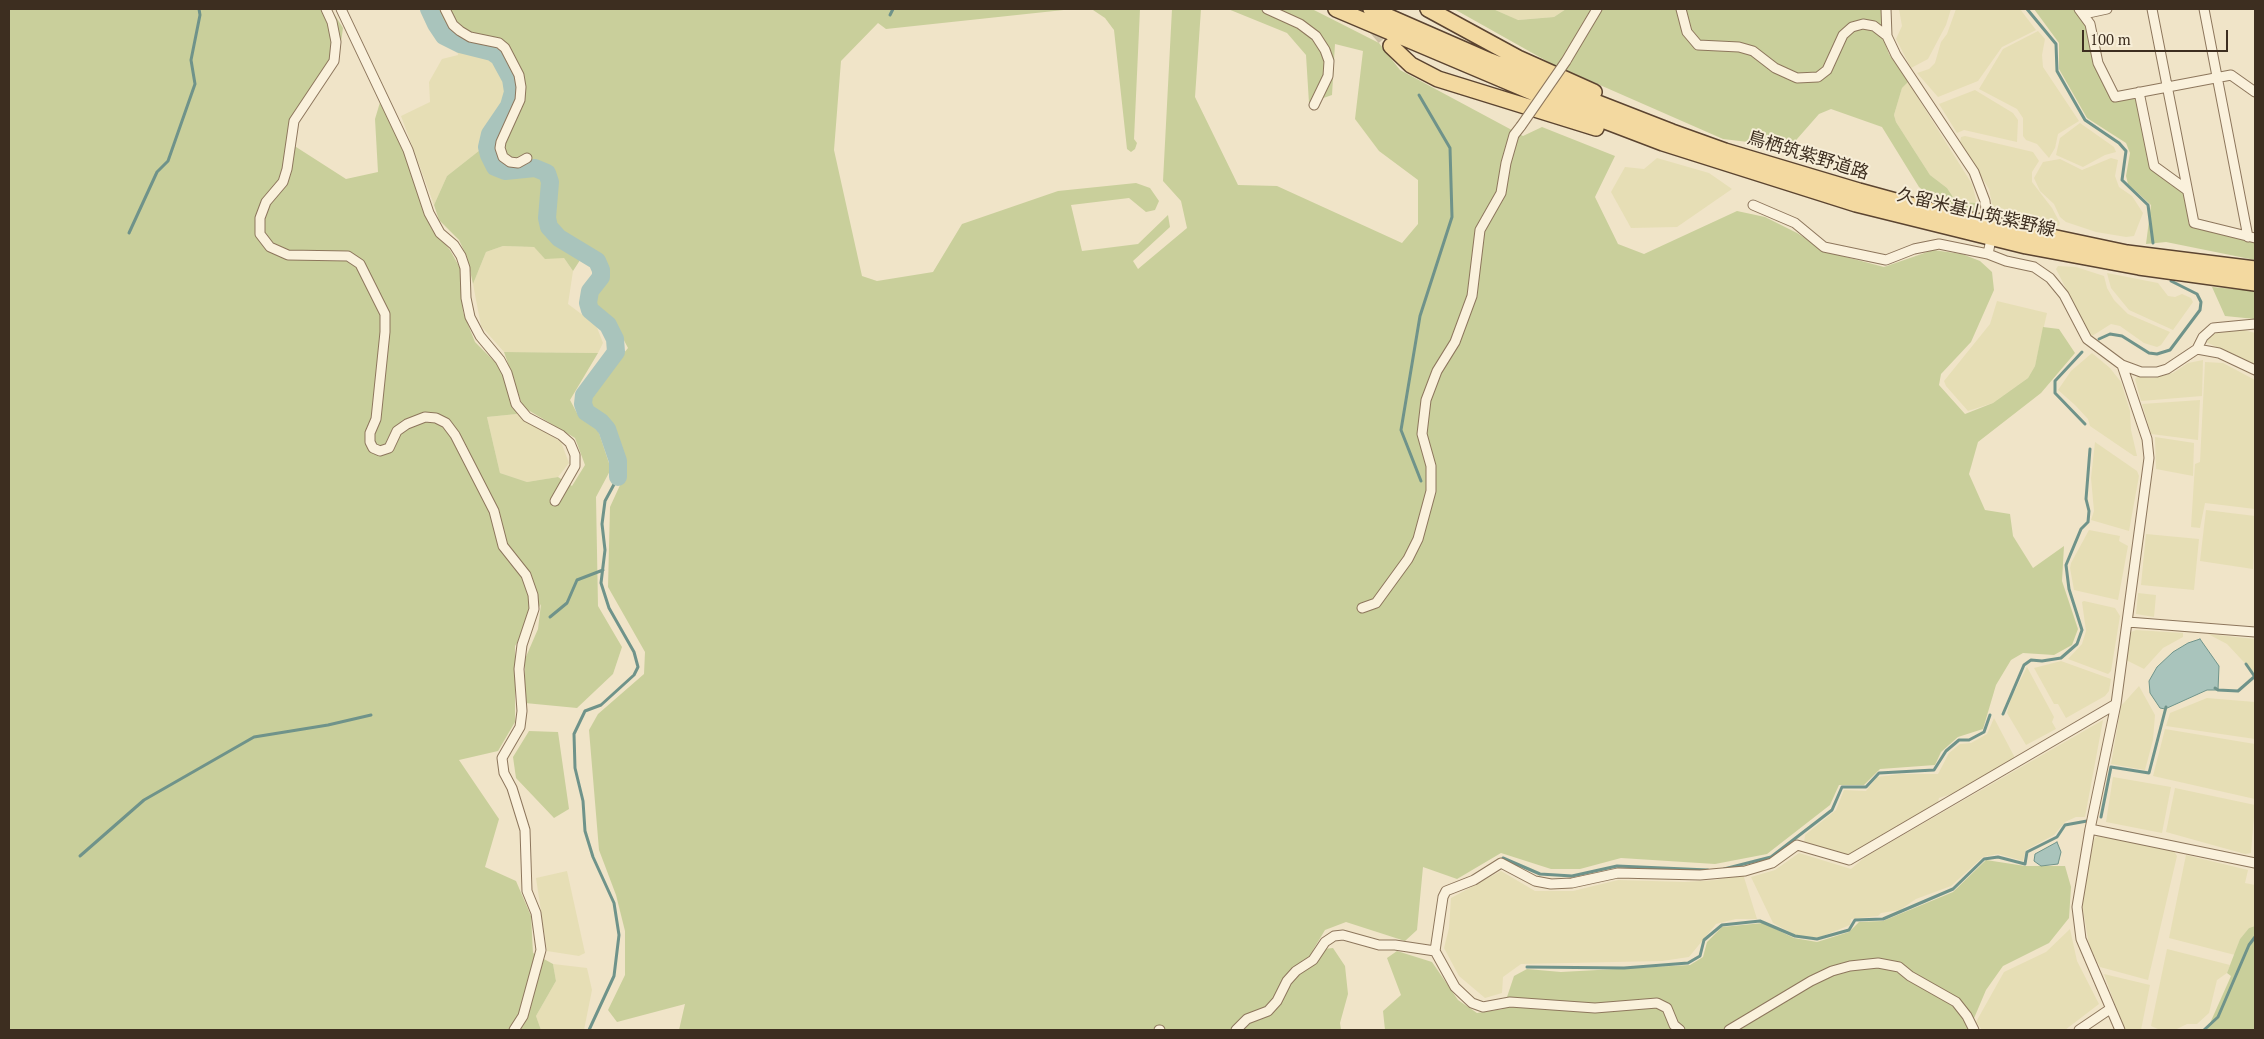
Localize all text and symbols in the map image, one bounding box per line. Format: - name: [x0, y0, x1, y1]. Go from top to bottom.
- scale bar: [2084, 20, 2230, 52]
- text: 100 m: [2090, 29, 2131, 49]
- street label: 鳥栖筑紫野道路: [1745, 127, 1871, 185]
- street label: 久留米基山筑紫野線: [1895, 184, 2057, 242]

